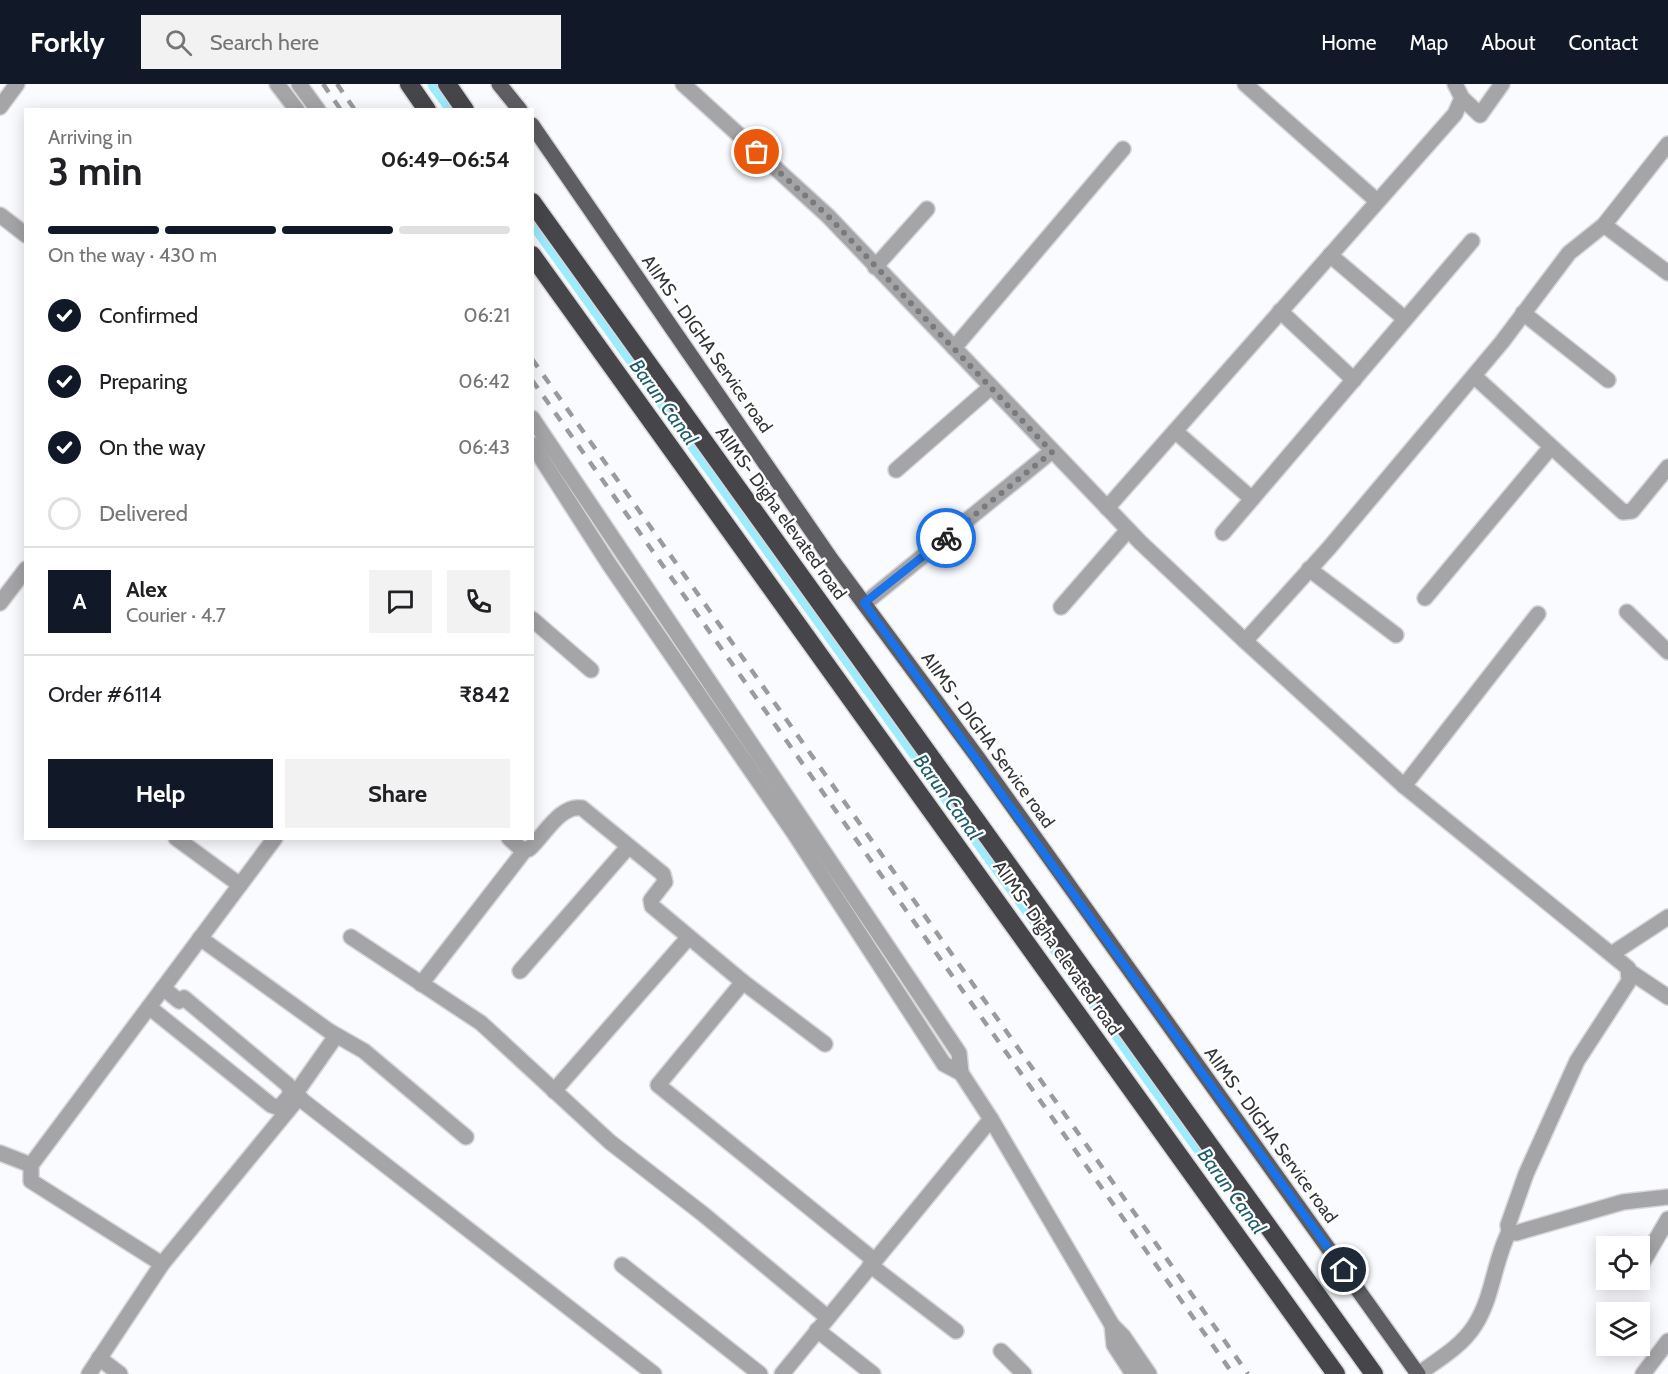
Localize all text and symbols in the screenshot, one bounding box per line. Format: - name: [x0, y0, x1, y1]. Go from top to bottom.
- search box: [141, 15, 561, 69]
- text: Forkly: [30, 25, 105, 59]
- icon: search: [162, 26, 195, 59]
- text: Search here: [210, 29, 319, 56]
- text: Home: [1321, 30, 1377, 55]
- text: Map: [1410, 30, 1448, 55]
- text: About: [1481, 30, 1535, 55]
- text: Contact: [1568, 30, 1638, 55]
- text: Arriving in: [48, 125, 132, 149]
- pin: [731, 126, 782, 177]
- icon: bag: [740, 135, 773, 168]
- text: 06:49–06:54: [381, 146, 510, 173]
- text: 3 min: [48, 147, 143, 195]
- text: On the way · 430 m: [48, 243, 217, 267]
- street label: AIIMS - DIGHA Service road: [637, 251, 777, 437]
- icon: check: [48, 299, 81, 332]
- text: Confirmed: [99, 302, 198, 329]
- text: 06:21: [464, 303, 510, 327]
- water label: Barun Canal: [625, 354, 703, 450]
- icon: check: [48, 365, 81, 398]
- text: Preparing: [99, 368, 187, 395]
- text: 06:42: [458, 369, 510, 393]
- street label: AIIMS- Digha elevated road: [711, 422, 851, 604]
- icon: check: [48, 431, 81, 464]
- text: On the way: [99, 434, 206, 461]
- text: 06:43: [458, 435, 510, 459]
- text: Delivered: [99, 500, 188, 527]
- courier: [916, 508, 976, 568]
- icon: bike: [930, 522, 963, 555]
- button: chat: [369, 570, 432, 633]
- button: phone: [447, 570, 510, 633]
- text: Alex: [126, 576, 167, 603]
- text: A: [73, 588, 86, 615]
- text: Courier · 4.7: [126, 603, 226, 627]
- street label: AIIMS - DIGHA Service road: [917, 648, 1059, 832]
- text: Order #6114: [48, 681, 162, 708]
- text: ₹842: [459, 681, 510, 708]
- water label: Barun Canal: [909, 749, 987, 845]
- button: Help: [48, 759, 273, 828]
- button: Share: [285, 759, 510, 828]
- street label: AIIMS- Digha elevated road: [988, 856, 1126, 1040]
- street label: AIIMS - DIGHA Service road: [1200, 1043, 1342, 1227]
- water label: Barun Canal: [1193, 1143, 1271, 1239]
- map controls: [1596, 1236, 1650, 1356]
- button: locate: [1596, 1236, 1650, 1290]
- pin: [1318, 1244, 1369, 1295]
- icon: home: [1327, 1253, 1360, 1286]
- button: layers: [1596, 1302, 1650, 1356]

